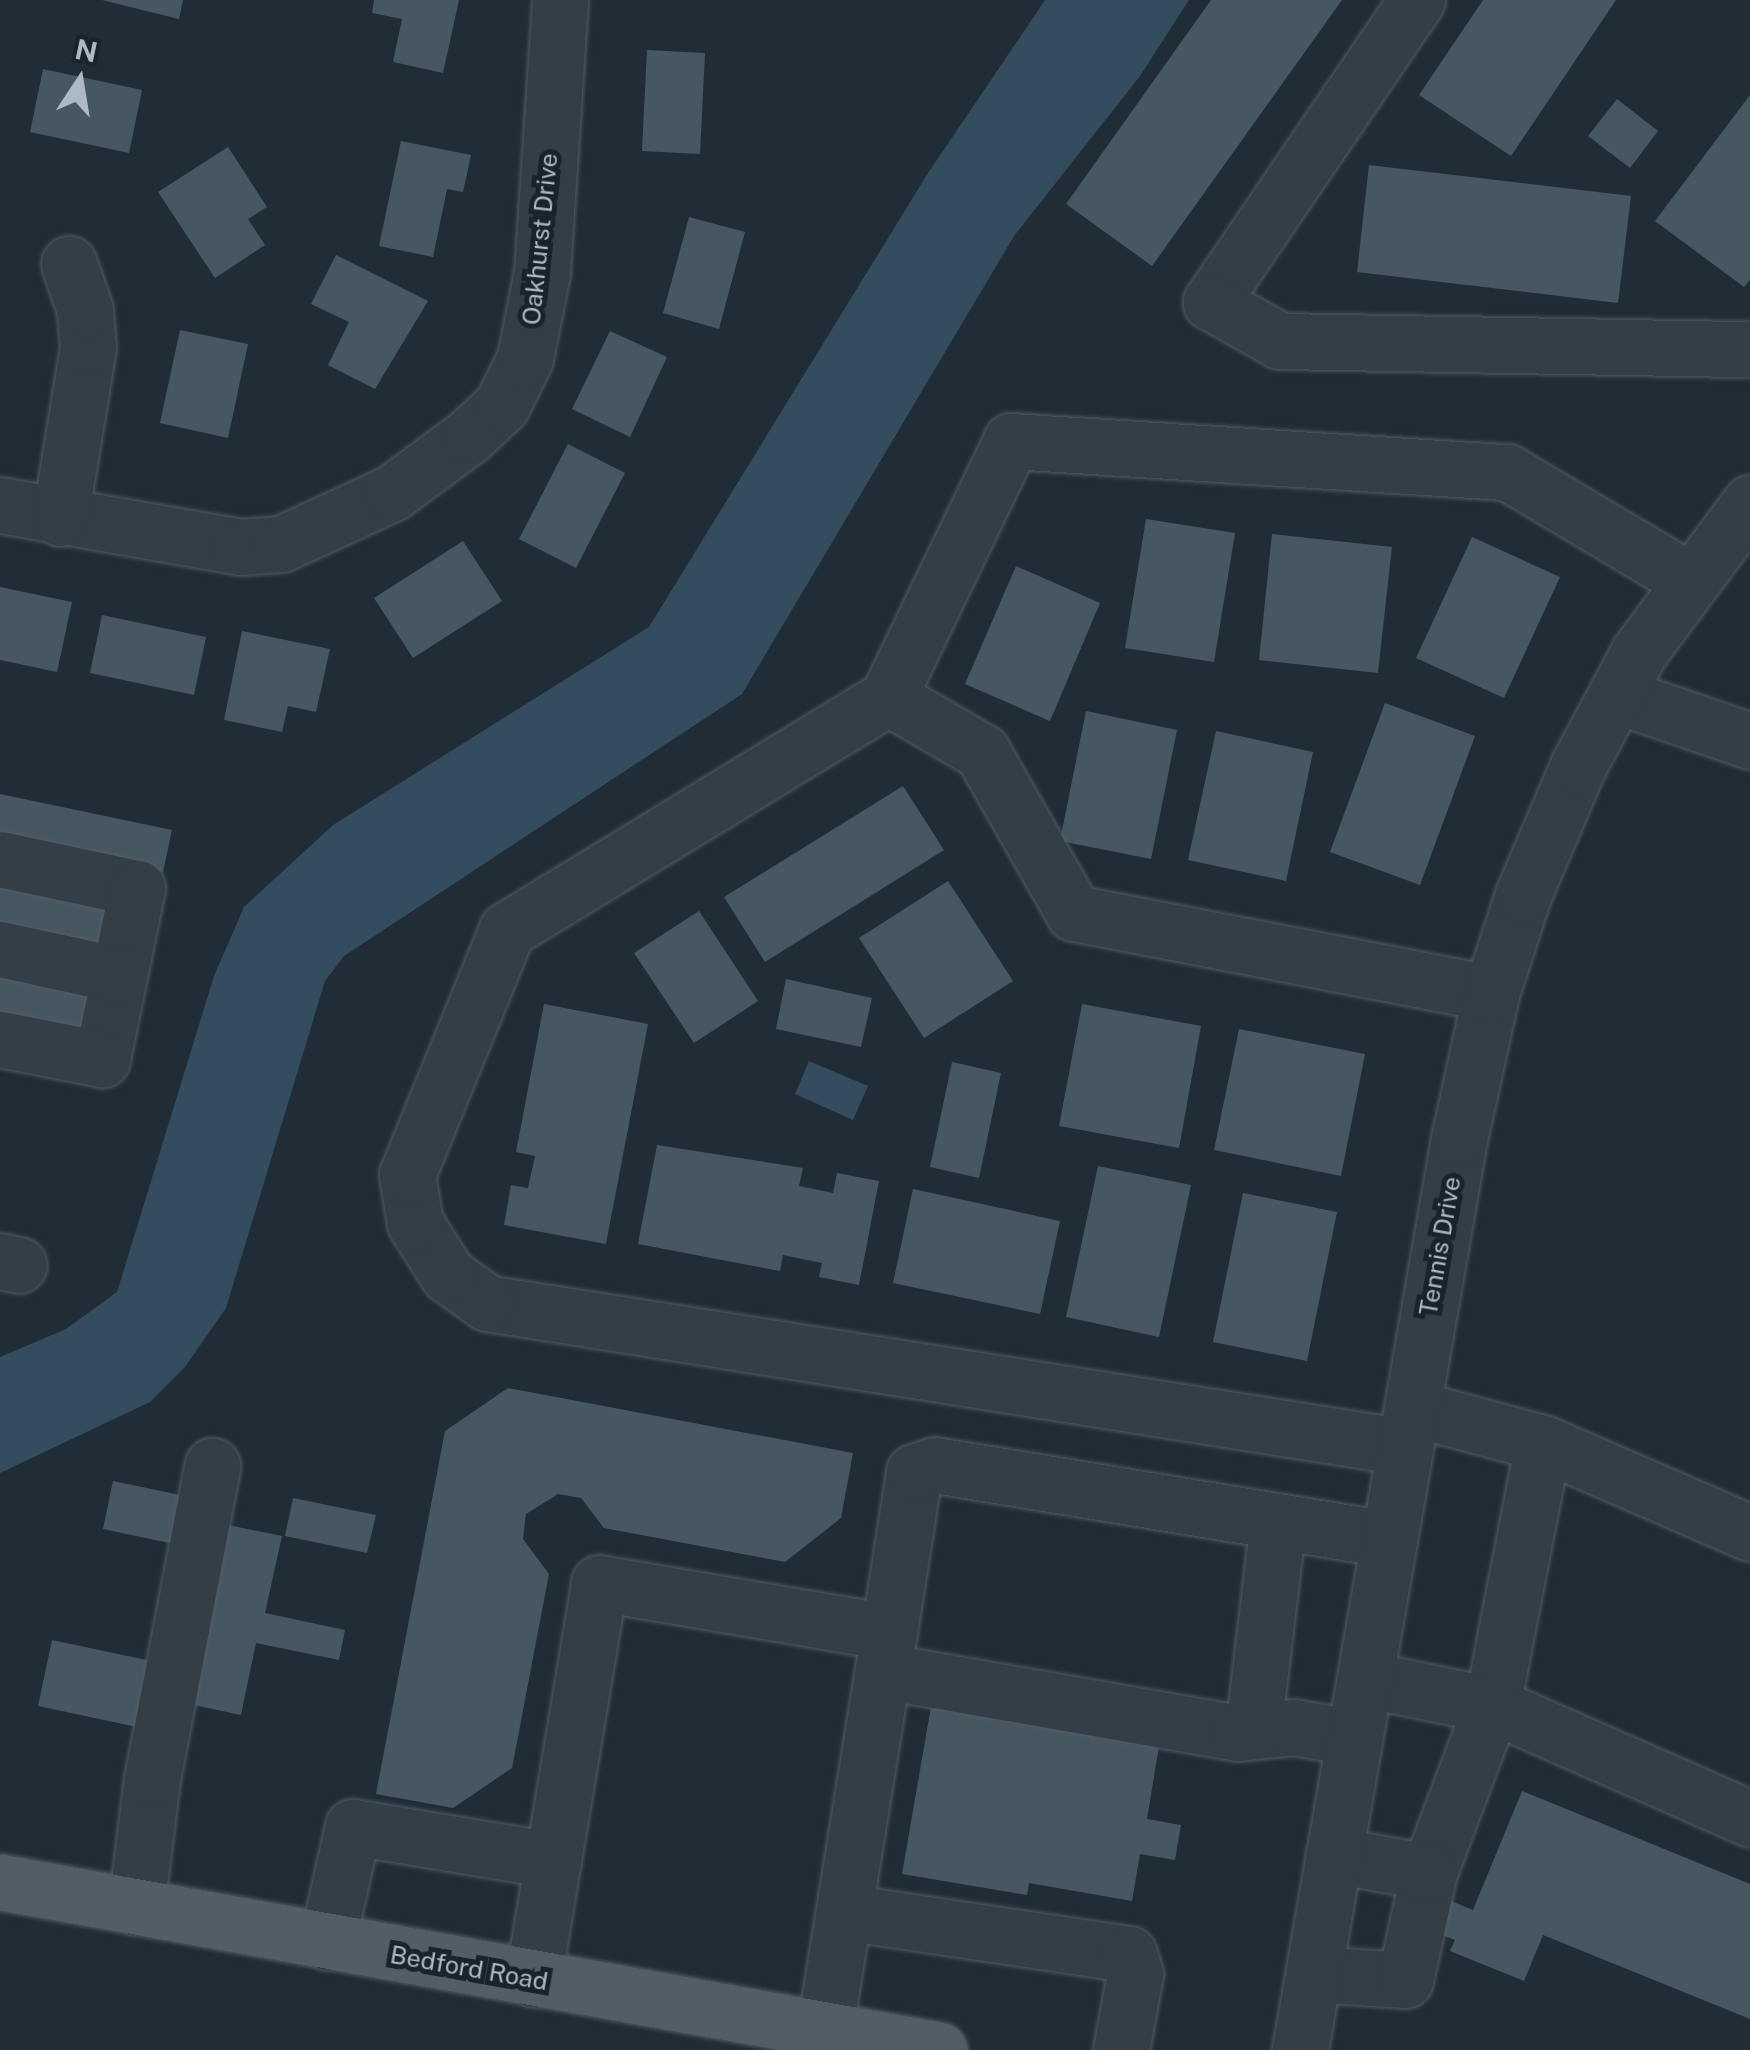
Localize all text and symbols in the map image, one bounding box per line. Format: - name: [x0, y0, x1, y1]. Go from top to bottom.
- north arrow: [30, 30, 130, 130]
- text: N: [72, 32, 100, 69]
- street label: Oakhurst Drive: [516, 152, 564, 326]
- street label: Tennis Drive: [1413, 1174, 1467, 1318]
- street label: Bedford Road: [388, 1939, 550, 1997]

